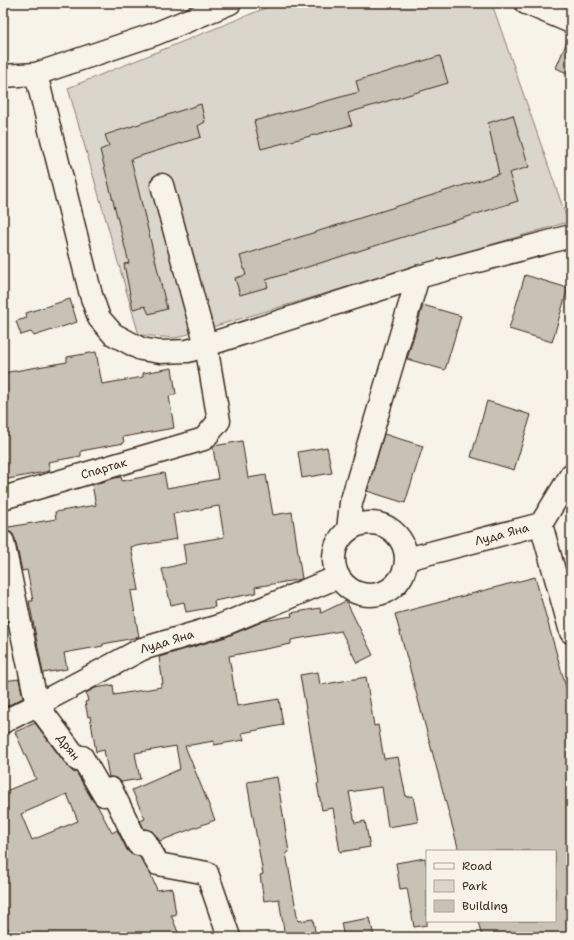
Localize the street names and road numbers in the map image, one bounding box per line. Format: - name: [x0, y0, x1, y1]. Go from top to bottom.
- street label: Спартак: [79, 454, 129, 483]
- street label: Луда Яна: [473, 519, 531, 549]
- street label: Луда Яна: [138, 626, 196, 657]
- street label: Дрян: [53, 730, 84, 764]

